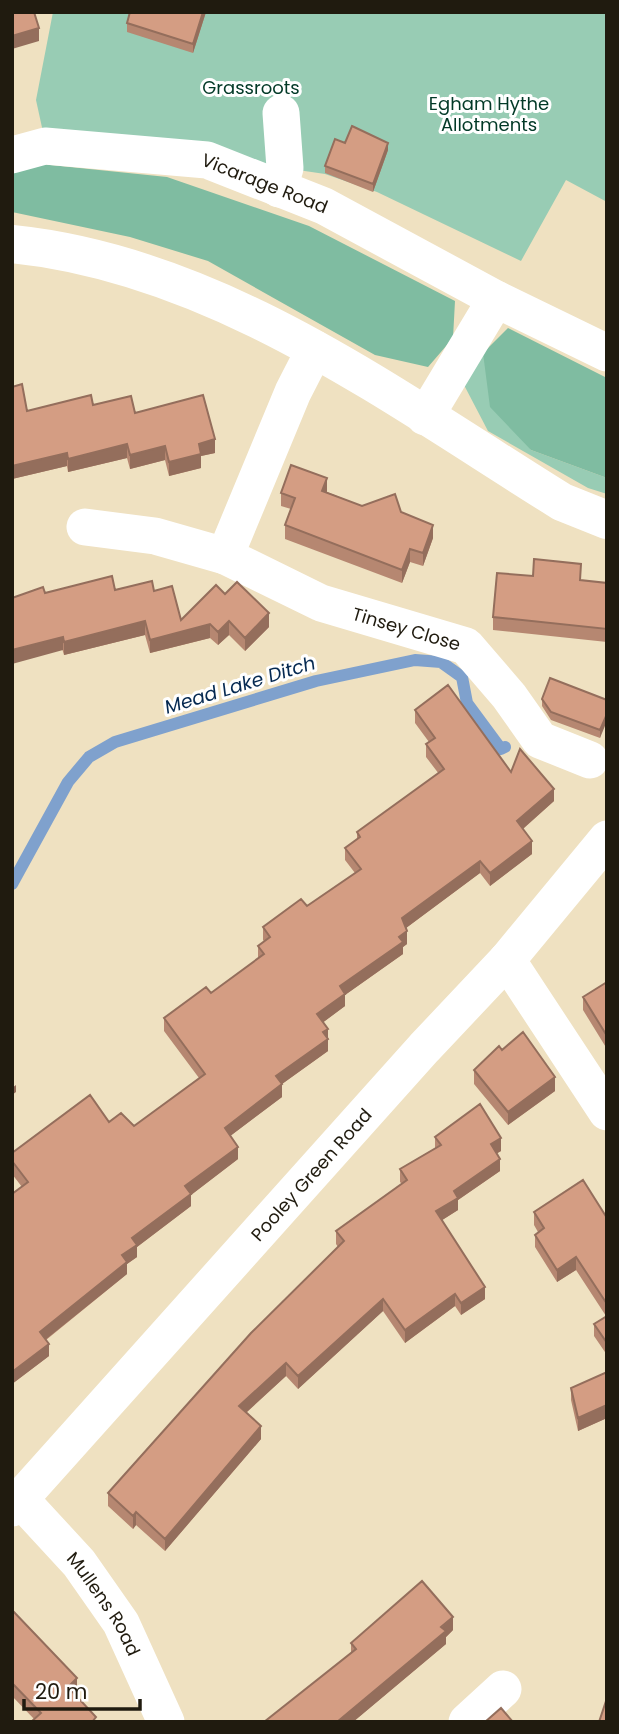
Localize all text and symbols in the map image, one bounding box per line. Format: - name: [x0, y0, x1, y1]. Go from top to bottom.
- park label: Grassroots: [202, 75, 300, 100]
- park label: Egham Hythe Allotments: [429, 91, 549, 137]
- street label: Vicarage Road: [198, 147, 332, 219]
- street label: Tinsey Close: [349, 601, 464, 656]
- water label: Mead Lake Ditch: [161, 649, 319, 721]
- street label: Pooley Green Road: [245, 1103, 377, 1246]
- street label: Mullens Road: [62, 1546, 147, 1660]
- scale bar: [24, 1668, 140, 1712]
- text: 20 m: [35, 1677, 88, 1706]

